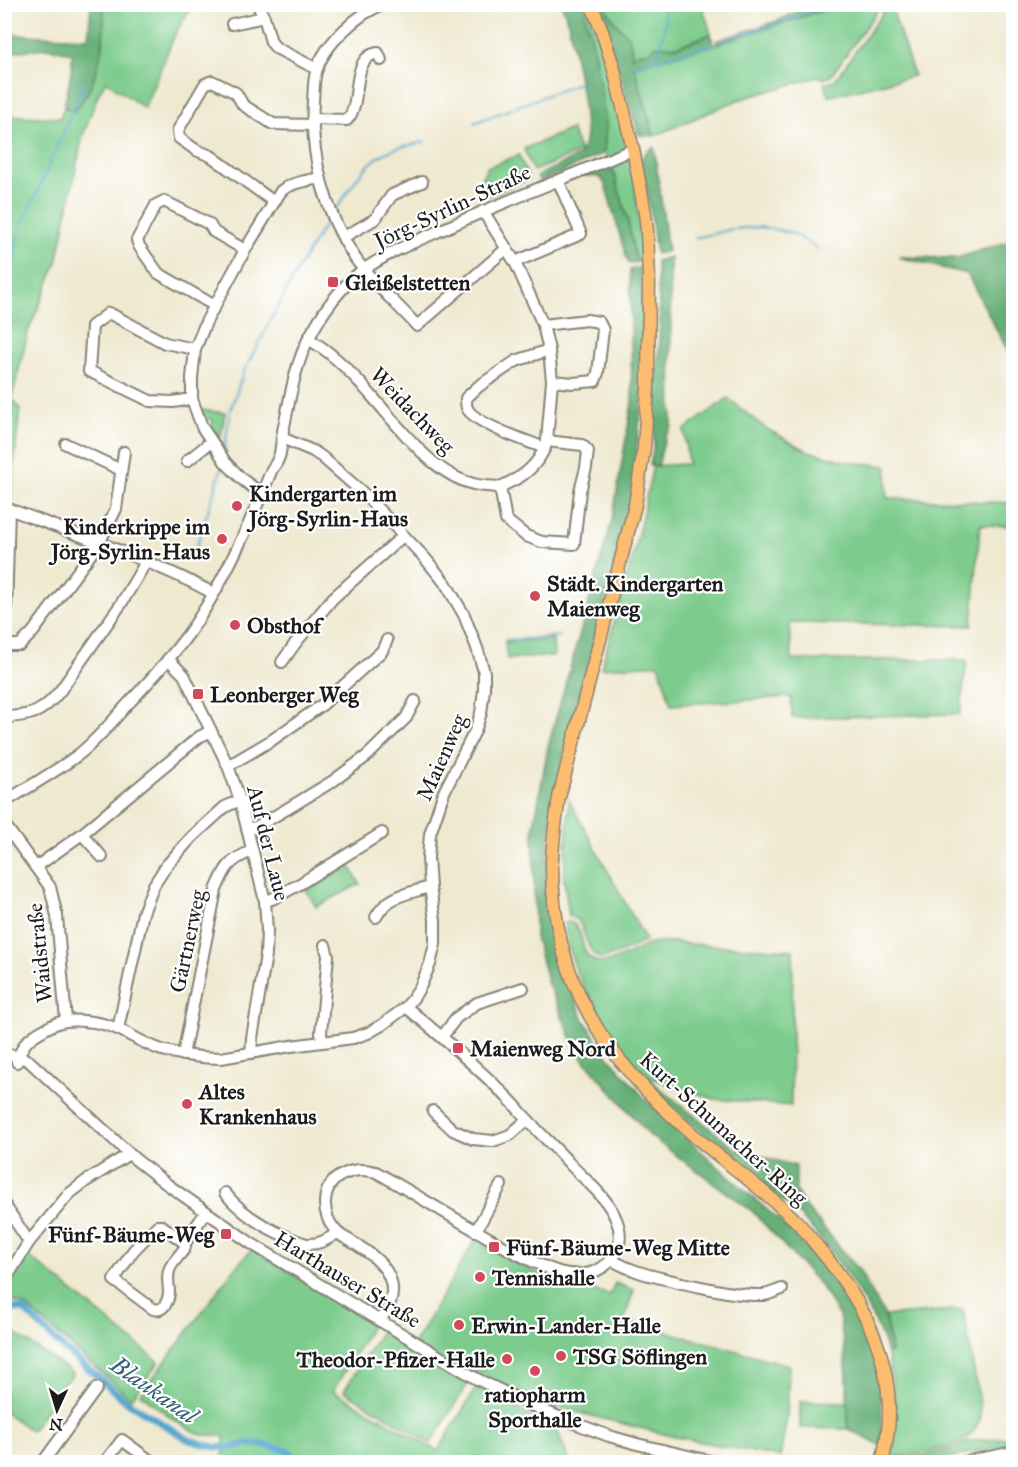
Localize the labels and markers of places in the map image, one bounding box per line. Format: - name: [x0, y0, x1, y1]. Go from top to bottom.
- place label: Gleißelstetten: [345, 269, 470, 296]
- marker: Gleißelstetten: [326, 275, 340, 289]
- place label: Kindergarten im Jörg-Syrlin-Haus: [246, 480, 408, 533]
- marker: Kindergarten im Jörg-Syrlin-Haus: [230, 499, 244, 513]
- place label: Kinderkrippe im Jörg-Syrlin-Haus: [48, 513, 210, 566]
- marker: Kinderkrippe im Jörg-Syrlin-Haus: [215, 532, 229, 546]
- place label: Städt. Kindergarten Maienweg: [547, 570, 724, 622]
- marker: Städt. Kindergarten Maienweg: [528, 589, 542, 603]
- place label: Obsthof: [247, 612, 325, 639]
- marker: Obsthof: [228, 618, 242, 632]
- place label: Leonberger Weg: [210, 681, 359, 708]
- marker: Leonberger Weg: [191, 687, 205, 701]
- place label: Maienweg Nord: [470, 1035, 617, 1062]
- marker: Maienweg Nord: [451, 1041, 465, 1055]
- place label: Altes Krankenhaus: [197, 1078, 316, 1130]
- marker: Altes Krankenhaus: [180, 1097, 194, 1111]
- place label: Fünf-Bäume-Weg: [48, 1221, 215, 1248]
- marker: Fünf-Bäume-Weg: [219, 1227, 233, 1241]
- place label: Fünf-Bäume-Weg Mitte: [506, 1234, 730, 1261]
- marker: Fünf-Bäume-Weg Mitte: [487, 1240, 501, 1254]
- place label: Tennishalle: [491, 1264, 595, 1291]
- marker: Tennishalle: [473, 1270, 487, 1284]
- place label: Erwin-Lander-Halle: [471, 1312, 661, 1339]
- marker: Erwin-Lander-Halle: [452, 1318, 466, 1332]
- place label: TSG Söflingen: [572, 1343, 707, 1370]
- place label: Theodor-Pfizer-Halle: [296, 1346, 495, 1373]
- marker: TSG Söflingen: [554, 1349, 568, 1363]
- marker: Theodor-Pfizer-Halle: [500, 1352, 514, 1366]
- marker: ratiopharm Sporthalle: [528, 1364, 542, 1378]
- place label: ratiopharm Sporthalle: [483, 1381, 586, 1433]

